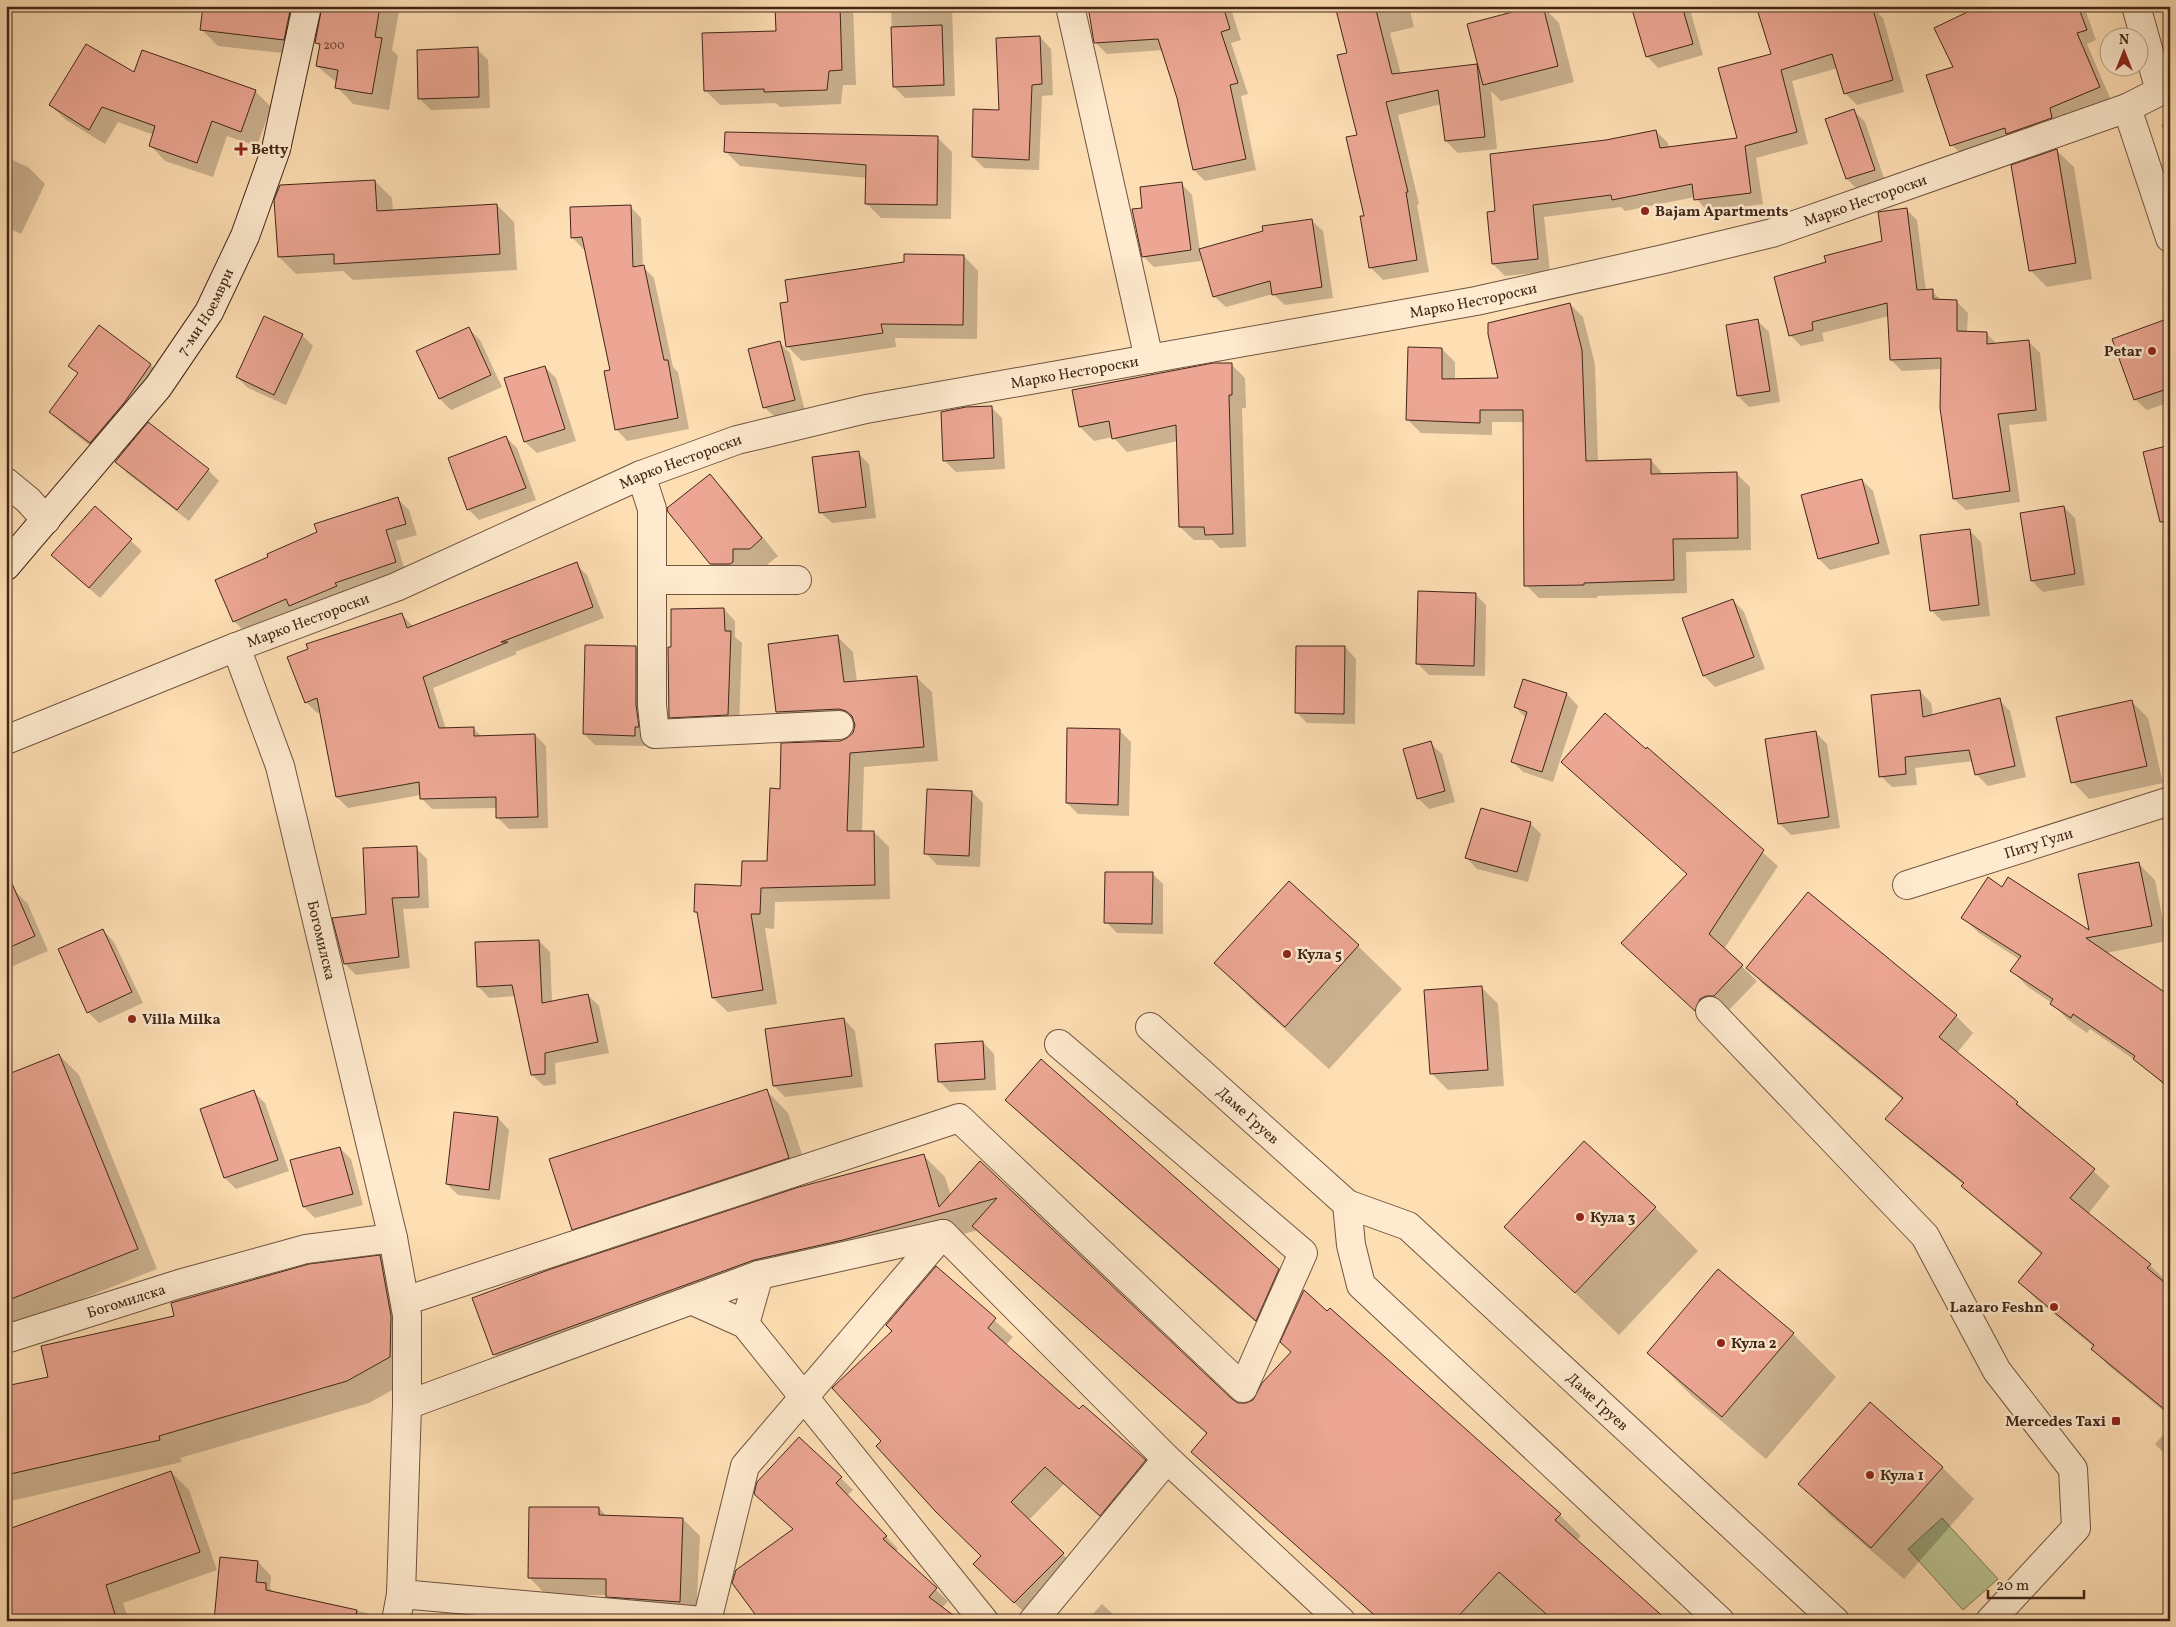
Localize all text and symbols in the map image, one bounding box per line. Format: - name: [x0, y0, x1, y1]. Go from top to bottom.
- north arrow: [2098, 28, 2148, 78]
- text: N: [2119, 31, 2129, 50]
- house number: 200: [324, 38, 345, 54]
- place label: Betty: [251, 140, 289, 161]
- marker: Betty: [235, 143, 247, 155]
- street label: Марко Нестороски: [1801, 170, 1930, 233]
- place label: Bajam Apartments: [1655, 202, 1788, 223]
- marker: Bajam Apartments: [1639, 205, 1651, 217]
- street label: 7-ми Ноември: [173, 265, 240, 360]
- street label: Марко Нестороски: [1408, 279, 1539, 325]
- place label: Petar: [2104, 342, 2142, 363]
- marker: Petar: [2146, 345, 2158, 357]
- street label: Марко Нестороски: [1009, 352, 1140, 395]
- street label: Марко Нестороски: [616, 430, 745, 496]
- street label: Марко Нестороски: [244, 589, 373, 654]
- street label: Питу Гули: [2002, 824, 2076, 865]
- street label: Богомилска: [301, 899, 340, 982]
- place label: Кула 5: [1297, 945, 1342, 966]
- marker: Кула 5: [1281, 948, 1293, 960]
- place label: Villa Milka: [142, 1010, 221, 1031]
- marker: Villa Milka: [126, 1013, 138, 1025]
- street label: Даме Груев: [1211, 1083, 1283, 1150]
- place label: Кула 3: [1590, 1208, 1636, 1229]
- marker: Кула 3: [1574, 1211, 1586, 1223]
- street label: Богомилска: [85, 1280, 168, 1325]
- place label: Lazaro Feshn: [1950, 1298, 2044, 1319]
- marker: Lazaro Feshn: [2048, 1301, 2060, 1313]
- place label: Кула 2: [1731, 1334, 1777, 1355]
- marker: Кула 2: [1715, 1337, 1727, 1349]
- street label: Даме Груев: [1561, 1368, 1632, 1437]
- place label: Mercedes Taxi: [2005, 1412, 2106, 1433]
- marker: Mercedes Taxi: [2110, 1415, 2122, 1427]
- place label: Кула 1: [1880, 1466, 1924, 1487]
- marker: Кула 1: [1864, 1469, 1876, 1481]
- scale bar: [1988, 1567, 2085, 1599]
- text: 20 m: [1996, 1576, 2029, 1597]

